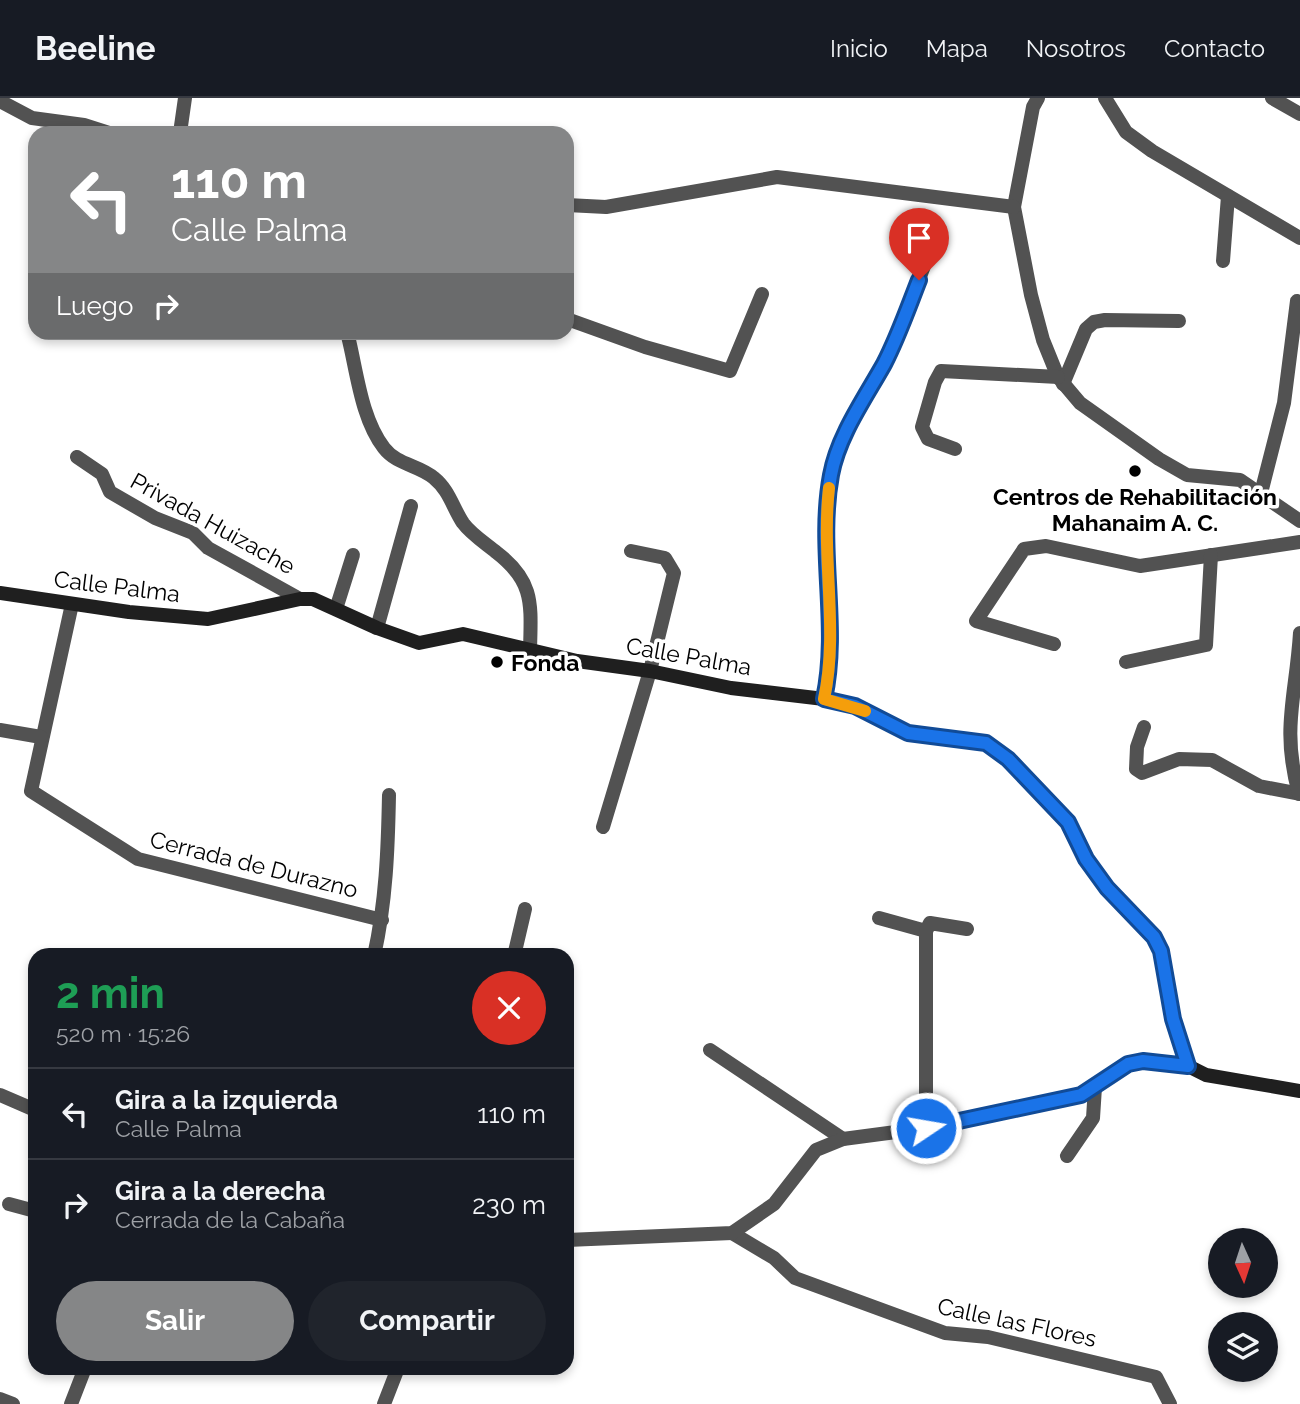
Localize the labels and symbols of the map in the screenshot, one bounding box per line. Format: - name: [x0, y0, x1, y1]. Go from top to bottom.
- pin: [889, 208, 949, 280]
- marker: Centros de Rehabilitación Mahanaim A. C.: [1127, 463, 1143, 479]
- street label: Privada Huizache: [126, 467, 300, 579]
- place label: Centros de Rehabilitación Mahanaim A. C.: [993, 483, 1277, 536]
- street label: Calle Palma: [52, 565, 182, 607]
- street label: Calle Palma: [624, 632, 754, 680]
- place label: Fonda: [511, 649, 579, 676]
- marker: Fonda: [489, 654, 505, 670]
- street label: Cerrada de Durazno: [147, 825, 361, 903]
- position arrow: [889, 1091, 963, 1165]
- north arrow: [1208, 1228, 1278, 1298]
- street label: Calle las Flores: [935, 1292, 1099, 1352]

